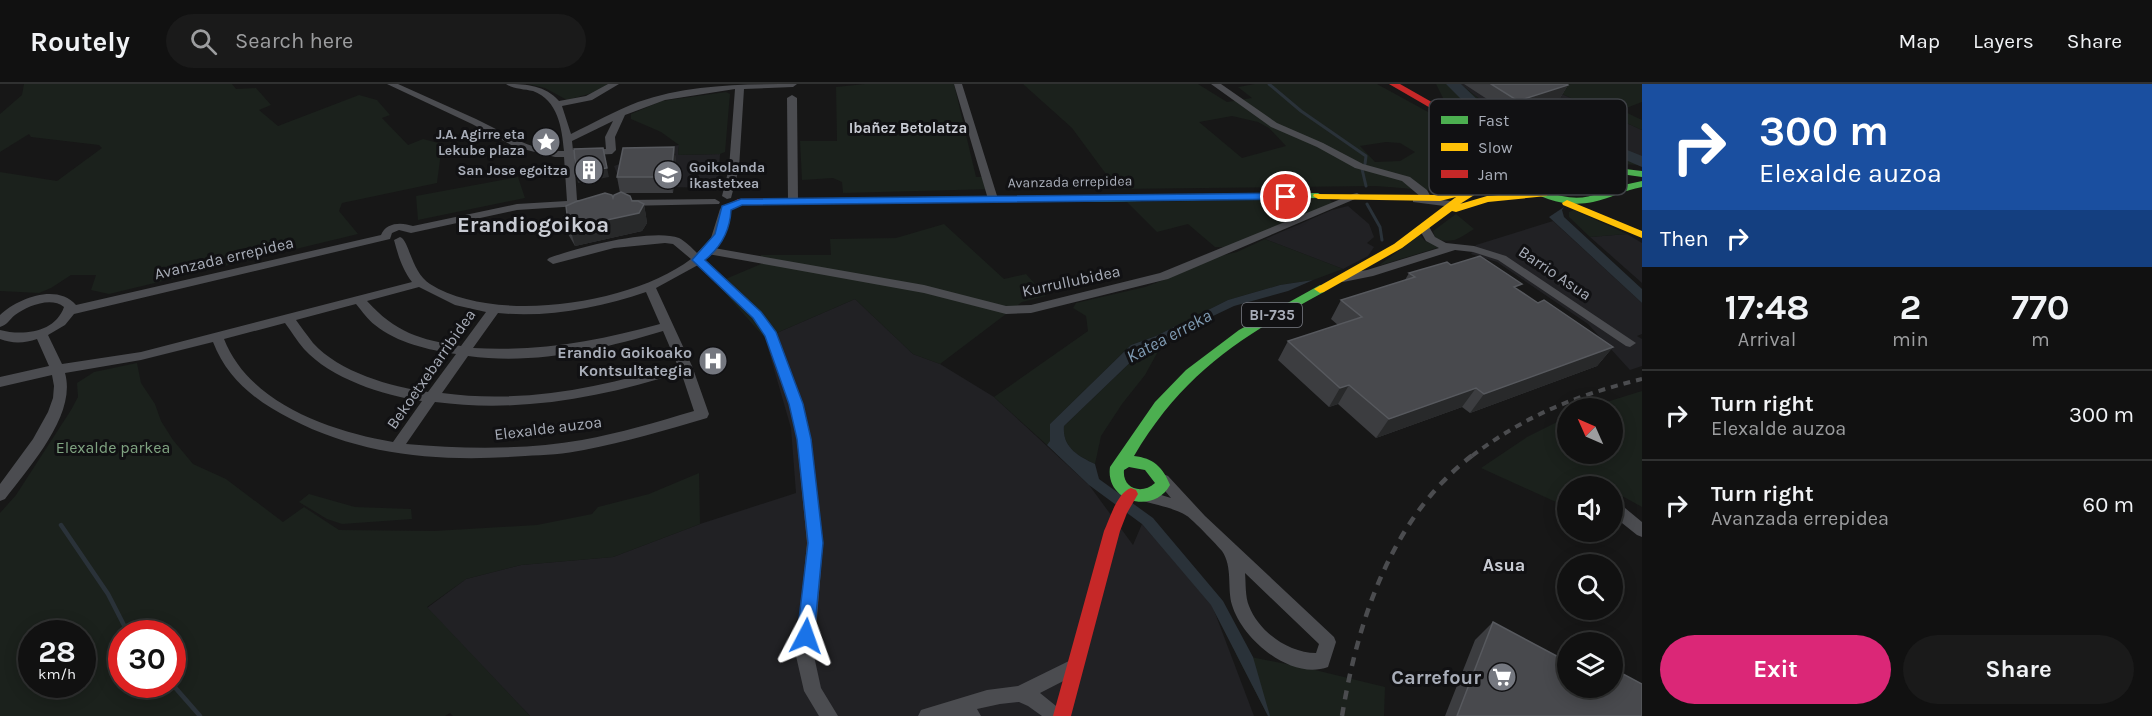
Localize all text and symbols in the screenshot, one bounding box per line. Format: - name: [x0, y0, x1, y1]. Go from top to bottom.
- search box: [166, 14, 586, 68]
- text: Routely: [30, 25, 130, 58]
- icon: search: [187, 25, 220, 58]
- text: Search here: [235, 28, 353, 54]
- text: Map: [1898, 29, 1940, 53]
- text: Layers: [1973, 29, 2034, 53]
- text: Share: [2067, 29, 2122, 53]
- legend: [1429, 99, 1627, 195]
- text: 300 m: [1759, 106, 1889, 156]
- icon: right: [1660, 108, 1738, 186]
- text: Fast: [1478, 111, 1509, 130]
- district label: Ibañez Betolatza: [849, 119, 967, 137]
- place label: J.A. Agirre eta Lekube plaza: [436, 126, 525, 159]
- place icon: J.A. Agirre eta Lekube plaza: [530, 126, 562, 158]
- text: Slow: [1478, 138, 1513, 157]
- building icon: San Jose egoitza: [573, 154, 605, 186]
- text: Elexalde auzoa: [1759, 157, 1942, 189]
- school or university icon: Goikolanda ikastetxea: [652, 159, 684, 191]
- place label: Goikolanda ikastetxea: [689, 159, 765, 192]
- place label: San Jose egoitza: [457, 162, 568, 179]
- text: Jam: [1478, 165, 1508, 184]
- pin: [1260, 171, 1311, 222]
- street label: Avanzada errepidea: [1008, 172, 1132, 192]
- icon: arrive: [1269, 180, 1302, 213]
- district label: Erandiogoikoa: [457, 212, 609, 238]
- icon: right: [1721, 222, 1754, 255]
- text: Then: [1660, 226, 1709, 252]
- street label: Avanzada errepidea: [152, 233, 296, 283]
- street label: Barrio Asua: [1515, 242, 1595, 304]
- street label: Kurrullubidea: [1020, 261, 1122, 301]
- text: 17:48: [1724, 286, 1810, 328]
- text: 2: [1899, 286, 1921, 328]
- text: 770: [2011, 286, 2070, 328]
- road number: BI-735: [1242, 303, 1302, 327]
- water label: Katea erreka: [1123, 304, 1215, 368]
- street label: Bekoetxebarribidea: [383, 305, 479, 433]
- text: Arrival: [1738, 328, 1796, 351]
- text: min: [1892, 328, 1929, 351]
- text: m: [2031, 328, 2050, 351]
- place label: Erandio Goikoako Kontsultategia: [557, 343, 692, 380]
- hospital icon: Erandio Goikoako Kontsultategia: [697, 345, 729, 377]
- text: Turn right: [1711, 391, 1814, 417]
- north arrow: [1557, 398, 1623, 464]
- map controls: [1557, 398, 1623, 698]
- icon: right: [1660, 399, 1693, 432]
- text: 300 m: [2069, 402, 2134, 428]
- street label: Elexalde auzoa: [493, 412, 603, 444]
- text: Elexalde auzoa: [1711, 417, 1846, 440]
- park label: Elexalde parkea: [56, 438, 170, 457]
- button: sound: [1557, 476, 1623, 542]
- text: Turn right: [1711, 481, 1814, 507]
- icon: right: [1660, 489, 1693, 522]
- text: 60 m: [2083, 492, 2134, 518]
- text: Avanzada errepidea: [1711, 507, 1889, 530]
- district label: Asua: [1483, 554, 1525, 576]
- button: search: [1557, 554, 1623, 620]
- position arrow: [774, 604, 838, 668]
- speed limit sign: 30: [108, 620, 186, 698]
- button: layers: [1557, 632, 1623, 698]
- text: 28: [38, 634, 76, 670]
- button: Exit: [1660, 635, 1891, 704]
- button: Share: [1903, 635, 2134, 704]
- supermarket icon: Carrefour: [1486, 661, 1518, 693]
- text: km/h: [38, 665, 76, 683]
- place label: Carrefour: [1391, 666, 1481, 689]

